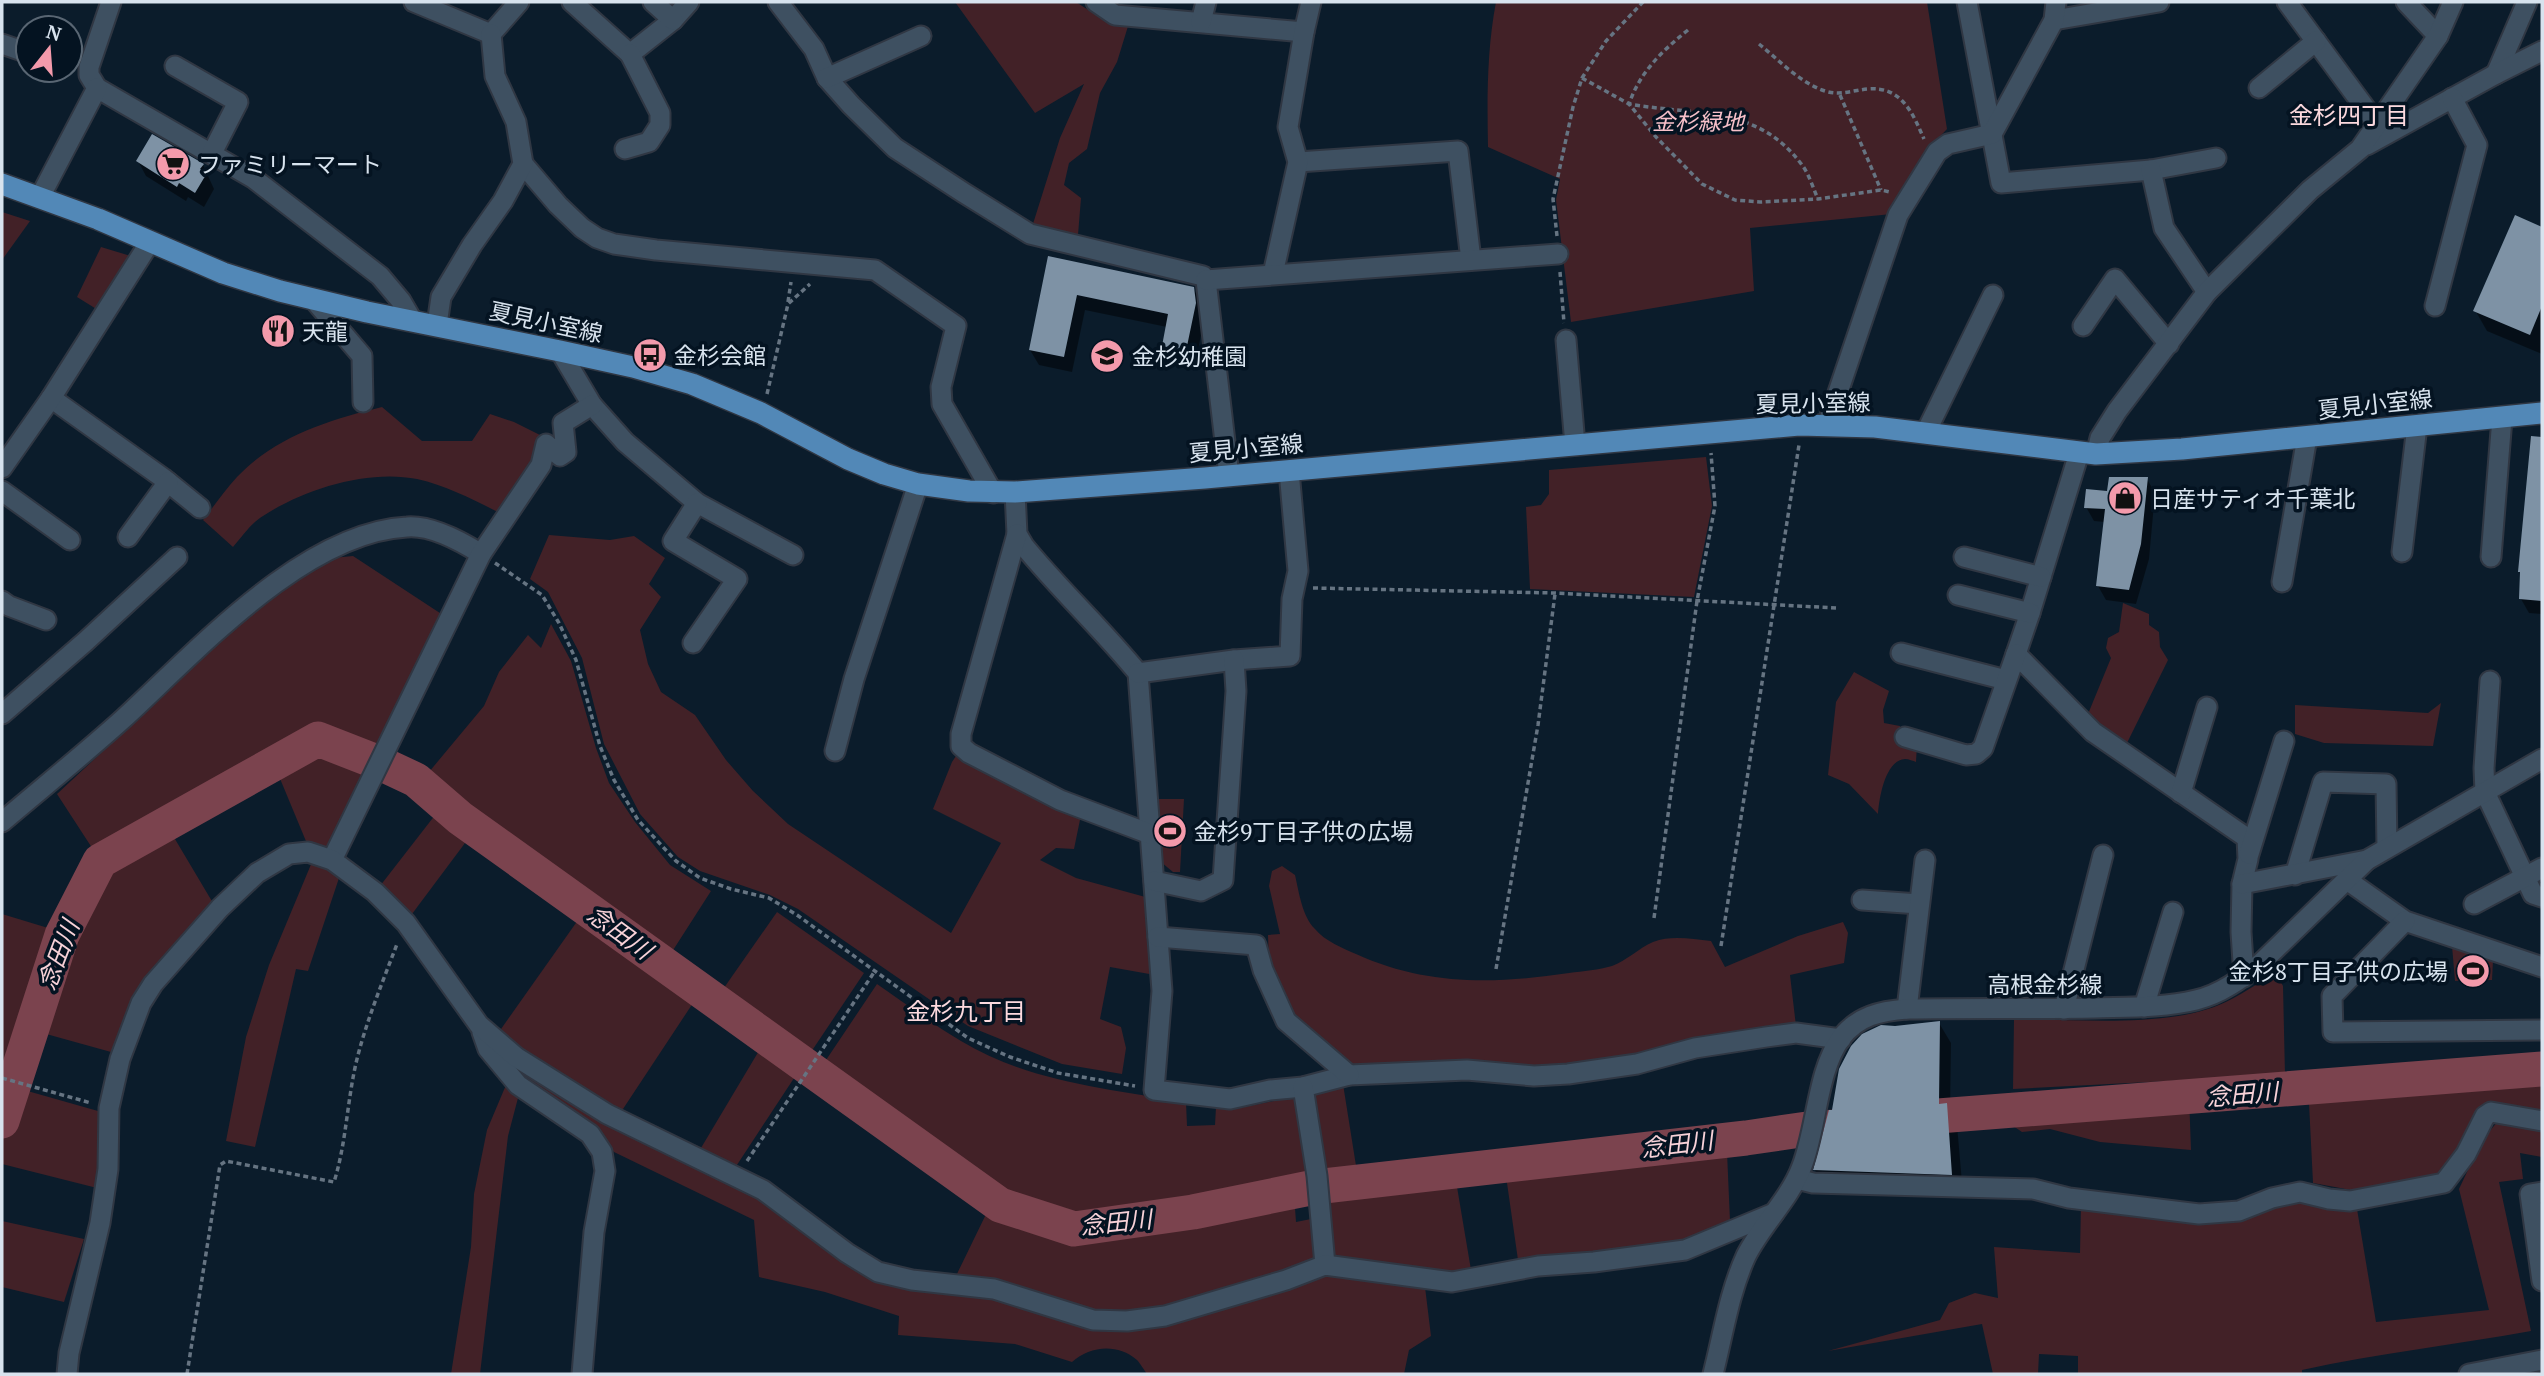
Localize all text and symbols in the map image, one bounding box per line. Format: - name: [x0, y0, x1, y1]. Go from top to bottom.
- north arrow: [14, 14, 84, 84]
- text: N: [44, 18, 65, 46]
- district label: 金杉四丁目: [2289, 99, 2409, 131]
- park label: 金杉緑地: [1652, 106, 1746, 137]
- supermarket icon: ファミリーマート: [154, 145, 192, 183]
- place label: ファミリーマート: [198, 149, 382, 180]
- street label: 夏見小室線: [487, 295, 605, 349]
- restaurant icon: 天龍: [259, 312, 297, 350]
- place label: 天龍: [302, 316, 348, 347]
- bus stop icon: 金杉会館: [631, 336, 669, 374]
- school or university icon: 金杉幼稚園: [1088, 337, 1126, 375]
- place label: 金杉会館: [674, 340, 766, 371]
- place label: 金杉幼稚園: [1132, 341, 1247, 372]
- street label: 夏見小室線: [2316, 383, 2434, 425]
- street label: 夏見小室線: [1755, 386, 1871, 420]
- street label: 夏見小室線: [1187, 428, 1305, 468]
- shop icon: 日産サティオ千葉北: [2106, 479, 2144, 517]
- place label: 日産サティオ千葉北: [2150, 483, 2356, 514]
- sports icon: 金杉9丁目子供の広場: [1151, 812, 1189, 850]
- place label: 金杉9丁目子供の広場: [1194, 816, 1413, 847]
- water label: 念田川: [581, 898, 661, 968]
- water label: 念田川: [30, 913, 87, 994]
- sports icon: 金杉8丁目子供の広場: [2454, 952, 2492, 990]
- place label: 金杉8丁目子供の広場: [2229, 956, 2448, 987]
- street label: 高根金杉線: [1988, 969, 2103, 1000]
- district label: 金杉九丁目: [906, 995, 1026, 1027]
- water label: 念田川: [2205, 1075, 2282, 1113]
- water label: 念田川: [1639, 1123, 1718, 1164]
- water label: 念田川: [1079, 1202, 1156, 1242]

